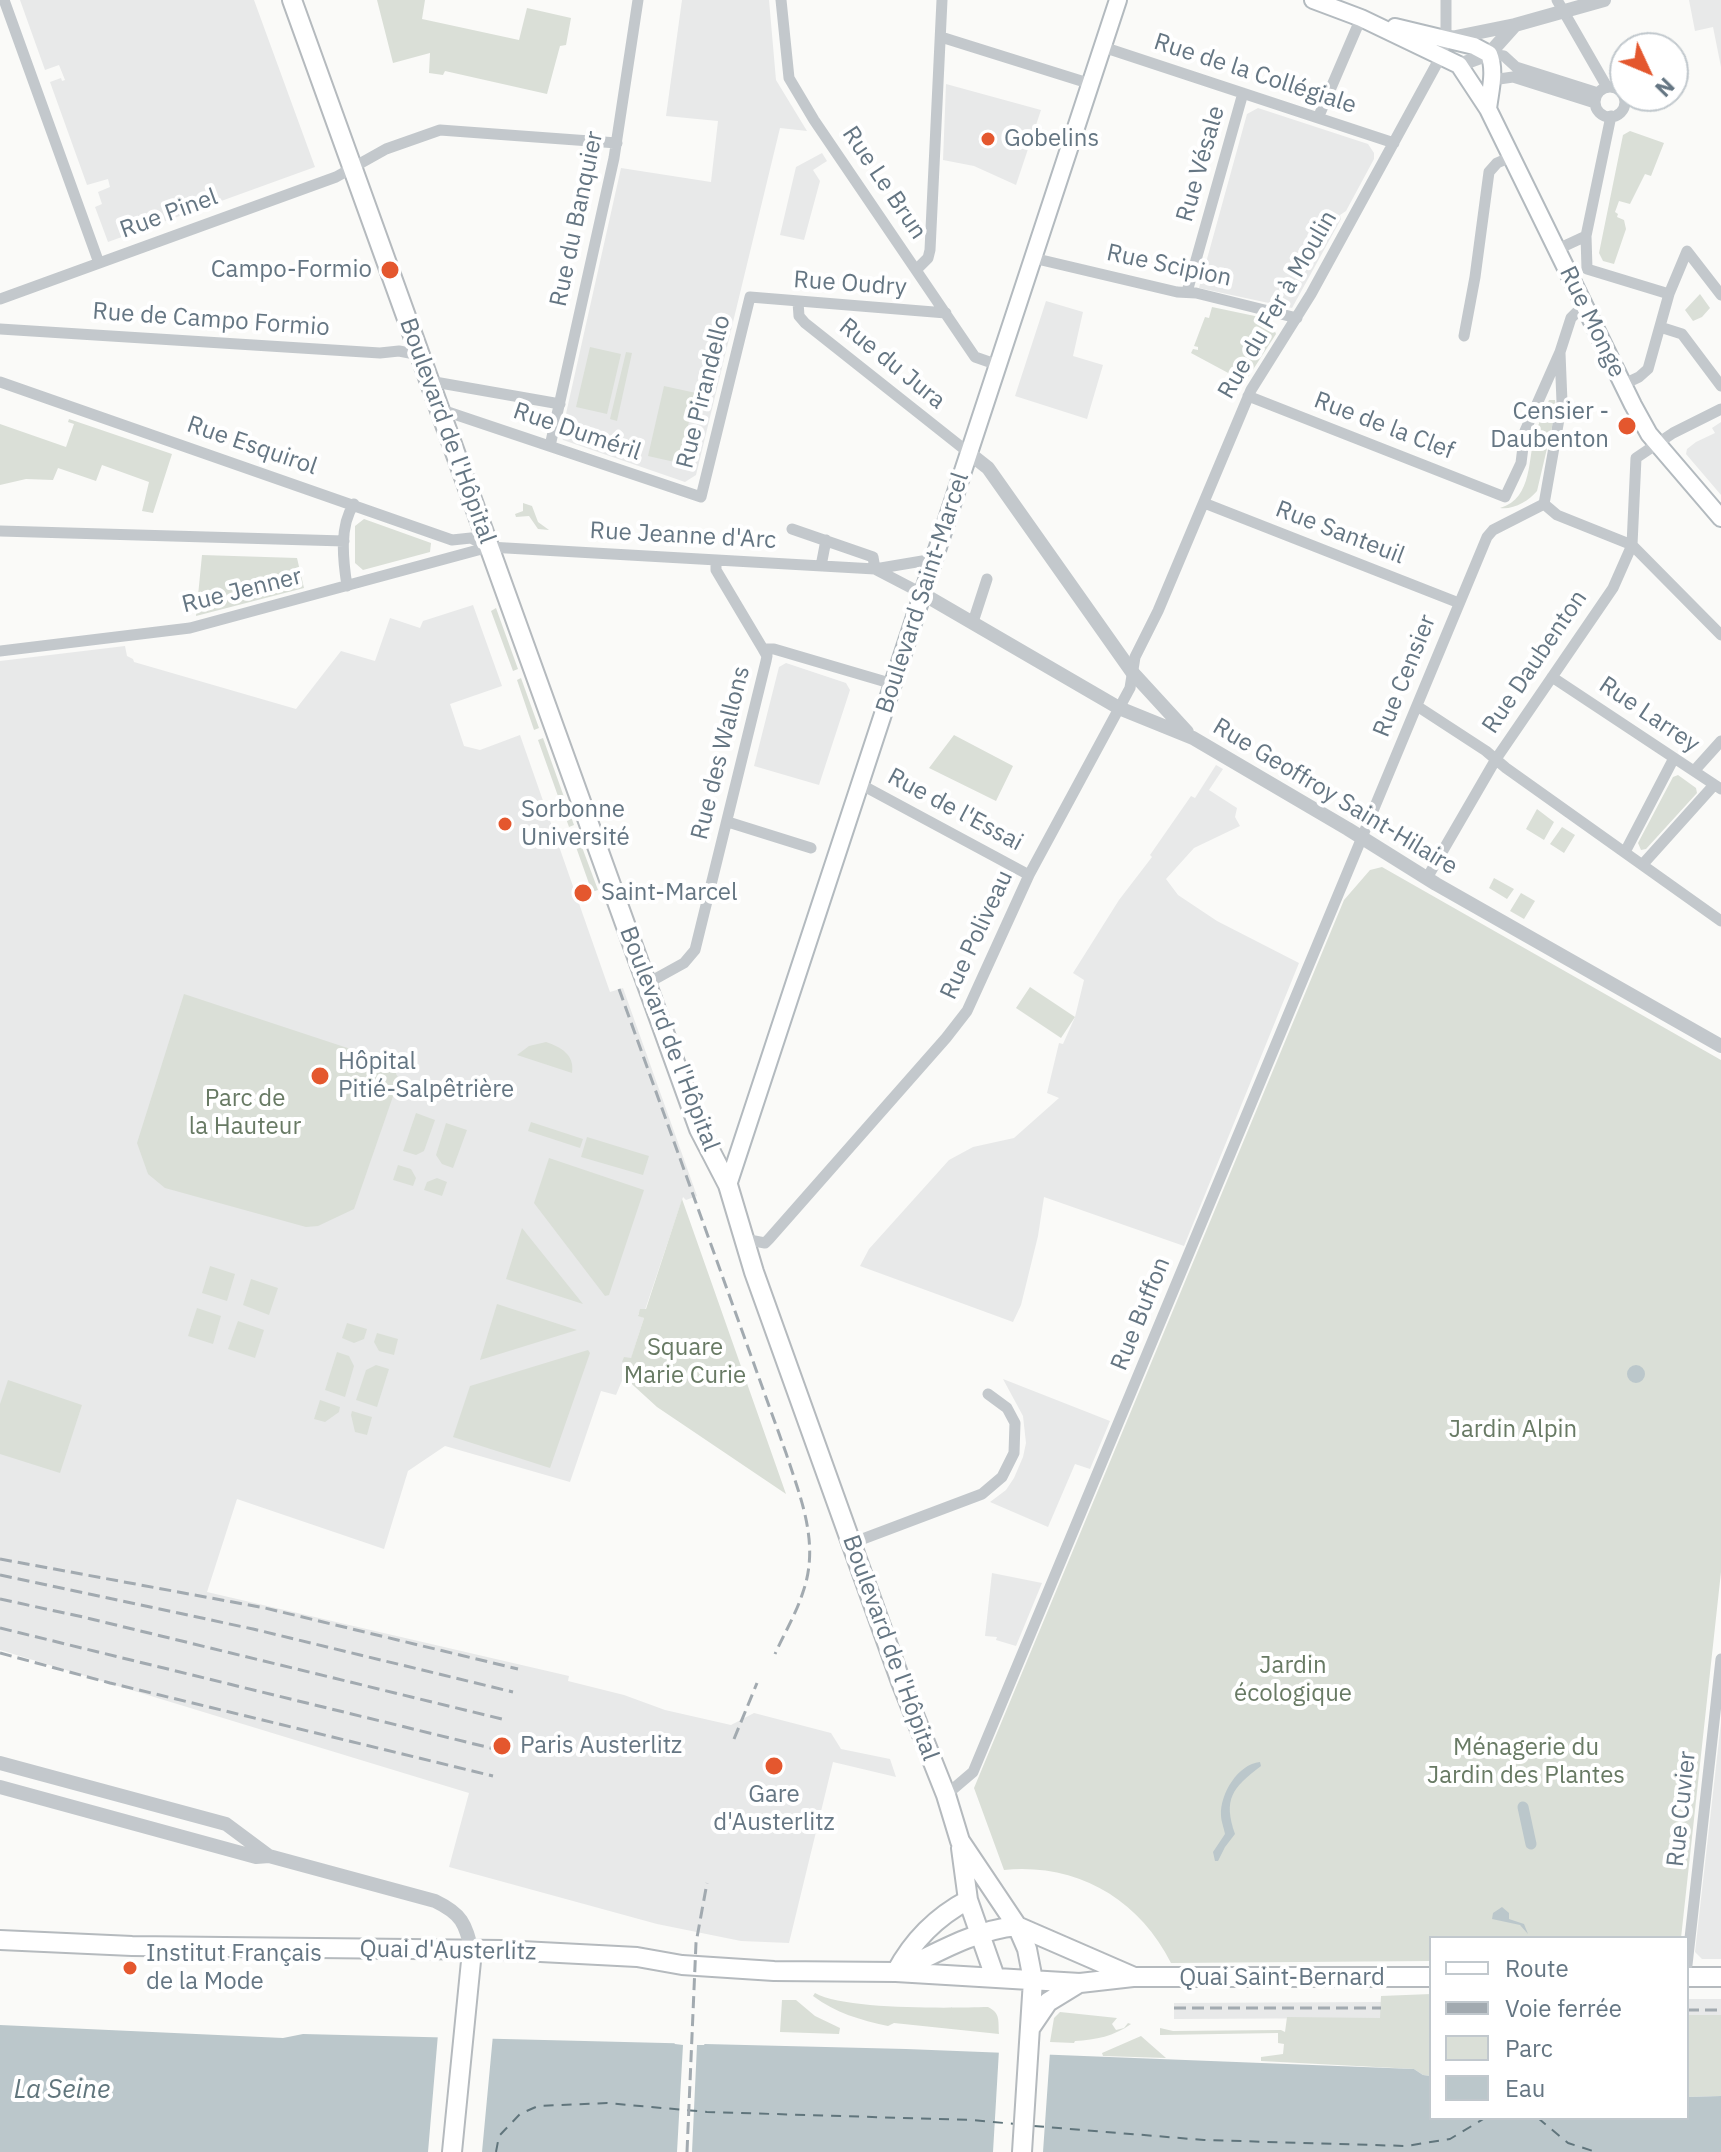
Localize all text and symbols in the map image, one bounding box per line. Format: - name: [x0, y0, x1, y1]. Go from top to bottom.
- street label: Rue de la Collégiale: [1150, 28, 1360, 120]
- north arrow: [1609, 32, 1689, 112]
- text: N: [1649, 72, 1681, 103]
- street label: Rue Vésale: [1171, 103, 1231, 225]
- street label: Rue Le Brun: [836, 121, 932, 245]
- place label: Gobelins: [1004, 125, 1099, 153]
- street label: Rue du Banquier: [544, 129, 610, 309]
- marker: Gobelins: [979, 130, 997, 148]
- street label: Rue Pinel: [116, 183, 222, 245]
- street label: Rue du Fer à Moulin: [1212, 206, 1344, 404]
- street label: Rue Scipion: [1104, 239, 1234, 293]
- place label: Campo-Formio: [211, 256, 372, 284]
- marker: Campo-Formio: [379, 259, 401, 281]
- street label: Rue Monge: [1553, 262, 1631, 382]
- street label: Rue Oudry: [792, 266, 908, 302]
- street label: Rue de Campo Formio: [91, 297, 331, 343]
- street label: Rue Pirandello: [671, 312, 737, 472]
- street label: Rue du Jura: [833, 312, 951, 416]
- street label: Boulevard de l'Hôpital: [393, 314, 501, 548]
- street label: Rue de la Clef: [1310, 386, 1458, 466]
- street label: Rue Duméril: [509, 397, 645, 467]
- place label: Censier - Daubenton: [1490, 398, 1609, 454]
- street label: Rue Esquirol: [183, 410, 321, 482]
- marker: Censier - Daubenton: [1616, 415, 1638, 437]
- street label: Boulevard Saint-Marcel: [870, 469, 976, 717]
- street label: Rue Santeuil: [1271, 495, 1409, 571]
- street label: Rue Jeanne d'Arc: [589, 517, 777, 555]
- street label: Rue Jenner: [179, 562, 305, 620]
- street label: Rue Daubenton: [1477, 585, 1593, 739]
- street label: Rue Censier: [1367, 611, 1443, 741]
- street label: Rue des Wallons: [686, 663, 756, 843]
- street label: Rue Larrey: [1593, 671, 1705, 759]
- street label: Rue Geoffroy Saint-Hilaire: [1207, 712, 1463, 882]
- street label: Rue de l'Essai: [882, 762, 1028, 858]
- place label: Sorbonne Université: [521, 796, 630, 852]
- marker: Sorbonne Université: [496, 815, 514, 833]
- street label: Rue Poliveau: [935, 866, 1019, 1004]
- place label: Saint-Marcel: [601, 879, 738, 907]
- marker: Saint-Marcel: [572, 882, 594, 904]
- street label: Boulevard de l'Hôpital: [613, 923, 725, 1155]
- place label: Hôpital Pitié-Salpêtrière: [338, 1048, 514, 1104]
- marker: Hôpital Pitié-Salpêtrière: [309, 1065, 331, 1087]
- park label: Parc de la Hauteur: [189, 1085, 301, 1141]
- street label: Rue Buffon: [1105, 1253, 1177, 1375]
- park label: Square Marie Curie: [624, 1334, 746, 1390]
- park label: Jardin Alpin: [1449, 1416, 1577, 1444]
- street label: Boulevard de l'Hôpital: [836, 1531, 944, 1765]
- park label: Jardin écologique: [1234, 1652, 1352, 1708]
- place label: Paris Austerlitz: [520, 1732, 682, 1760]
- park label: Ménagerie du Jardin des Plantes: [1427, 1734, 1625, 1790]
- marker: Paris Austerlitz: [491, 1735, 513, 1757]
- street label: Rue Cuvier: [1662, 1750, 1702, 1868]
- marker: Gare d'Austerlitz: [763, 1755, 785, 1777]
- place label: Gare d'Austerlitz: [713, 1781, 835, 1837]
- street label: Quai d'Austerlitz: [359, 1935, 537, 1967]
- legend: [1429, 1936, 1689, 2120]
- place label: Institut Français de la Mode: [146, 1940, 322, 1996]
- text: Route: [1505, 1952, 1569, 1984]
- marker: Institut Français de la Mode: [121, 1959, 139, 1977]
- street label: Quai Saint-Bernard: [1179, 1964, 1385, 1992]
- text: Voie ferrée: [1505, 1992, 1622, 2024]
- text: Parc: [1505, 2032, 1553, 2064]
- text: Eau: [1505, 2072, 1545, 2104]
- water label: La Seine: [14, 2074, 110, 2106]

